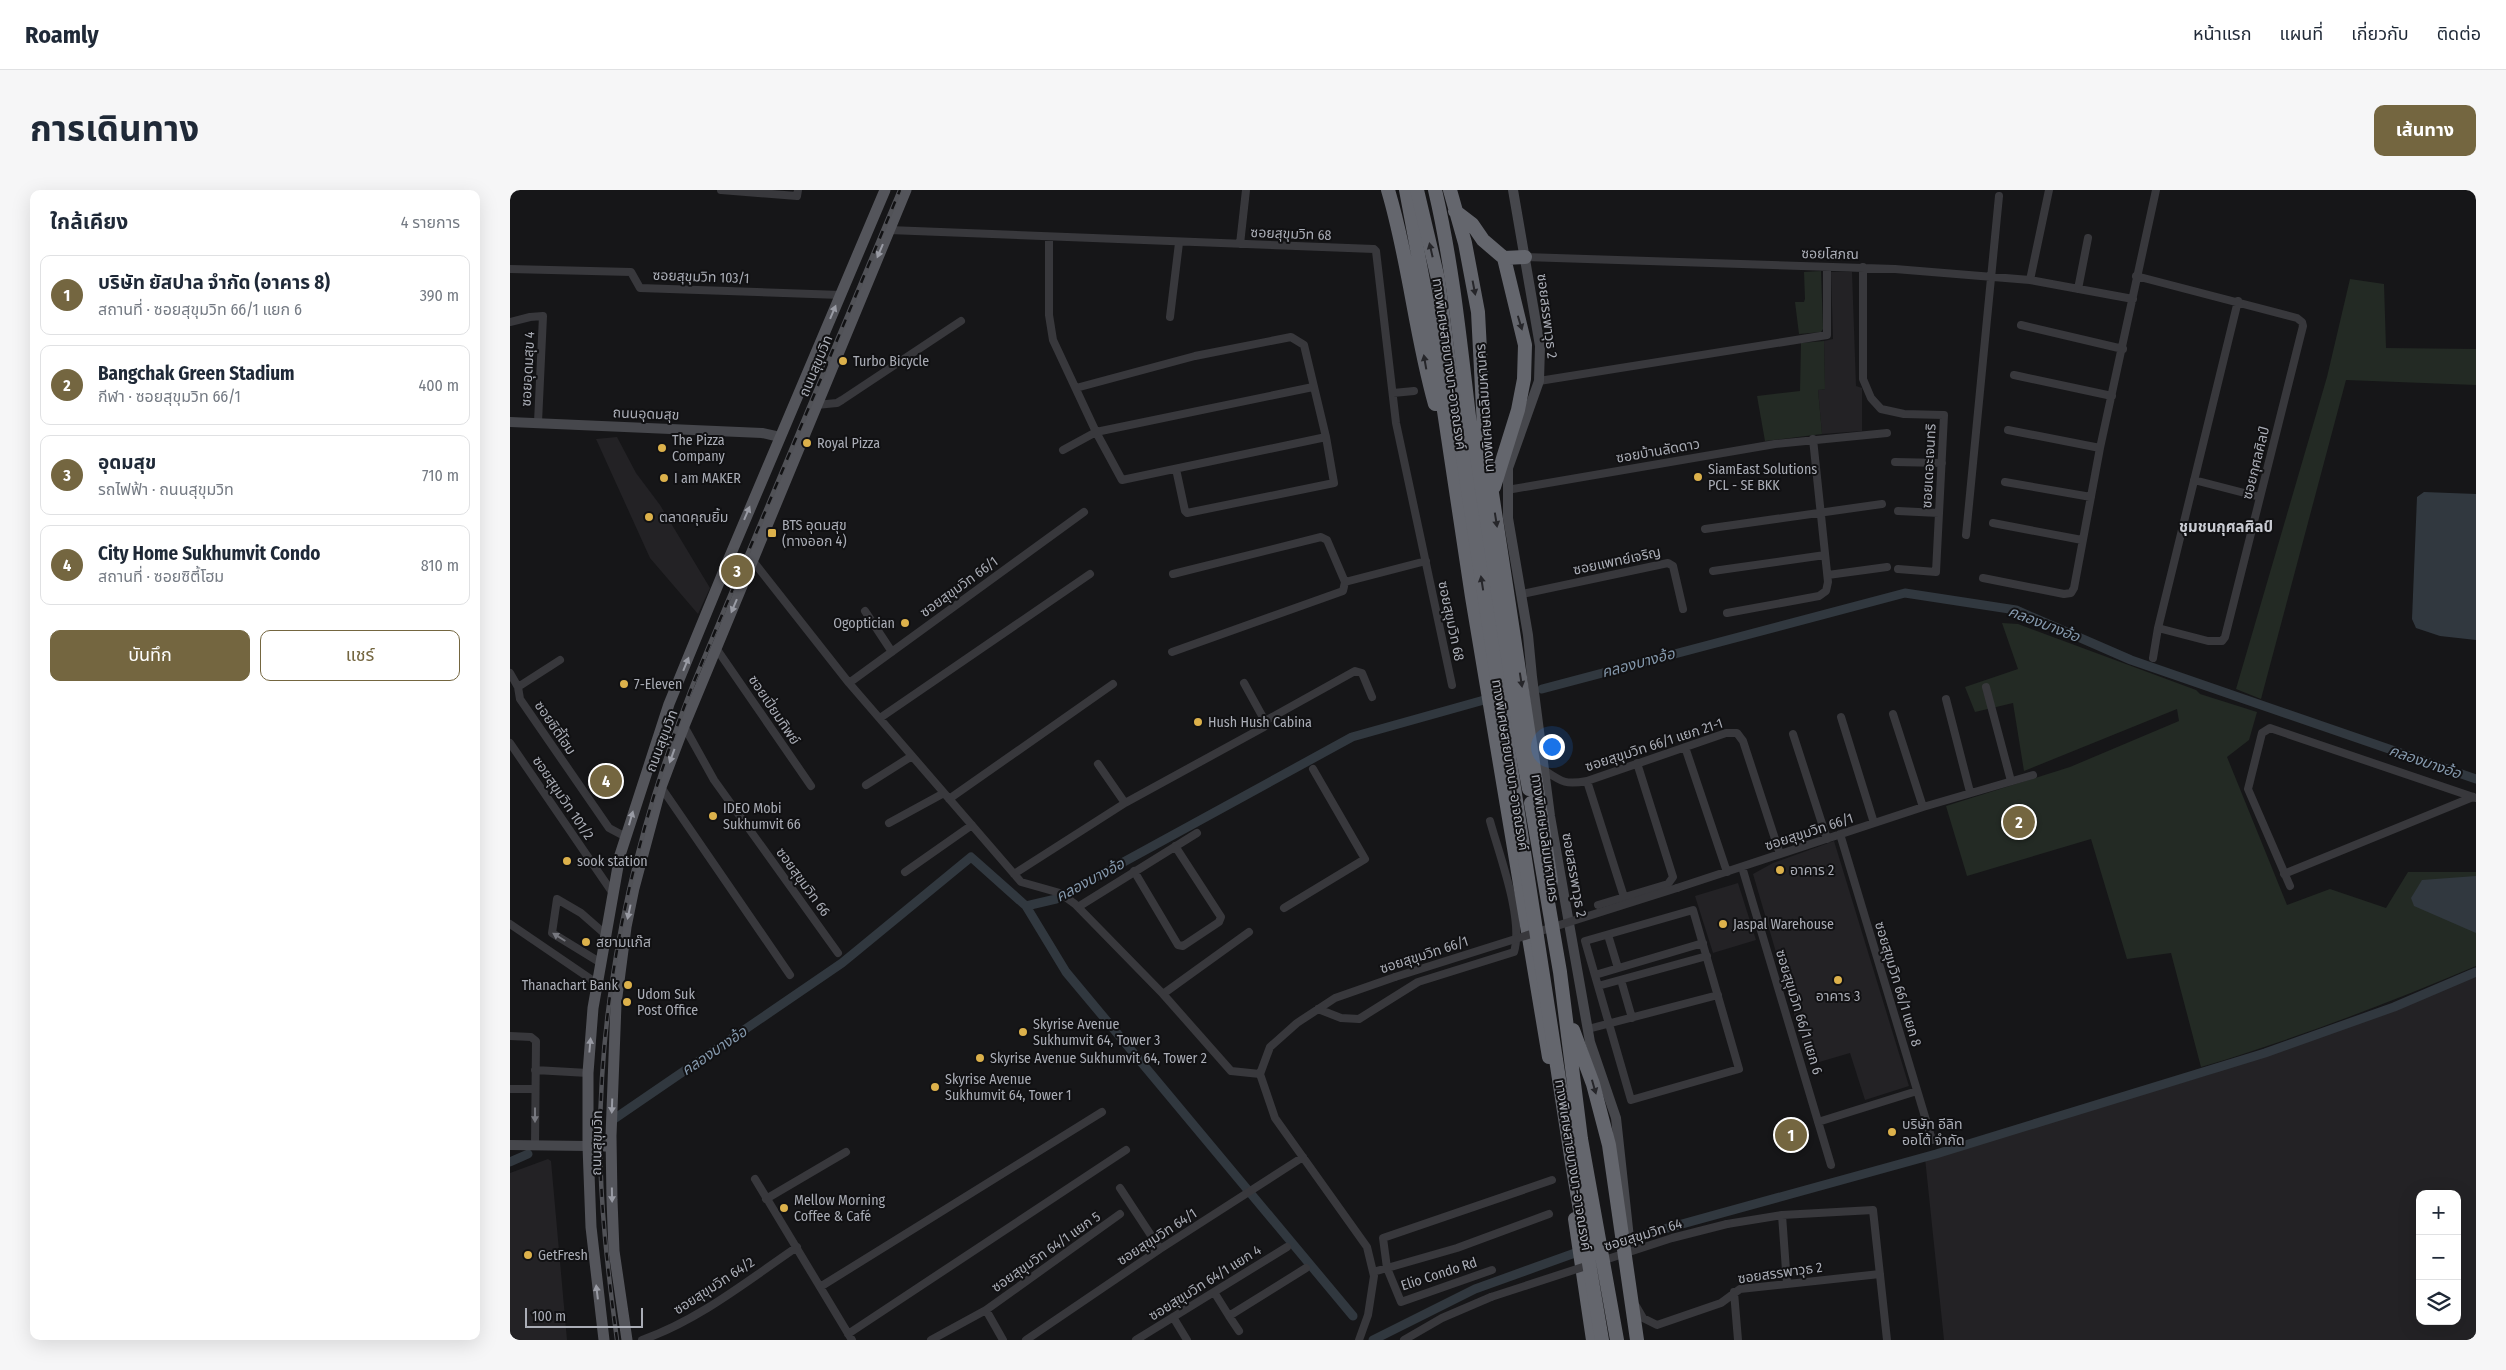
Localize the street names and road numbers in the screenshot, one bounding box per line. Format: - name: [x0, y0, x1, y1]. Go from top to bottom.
- street label: ซอยสุขุมวิท 68: [1250, 224, 1332, 244]
- street label: ซอยโสภณ: [1801, 245, 1859, 263]
- street label: ซอยสุขุมวิท 103/1: [652, 267, 750, 287]
- street label: ซอยสรรพาวุธ 2: [1533, 273, 1561, 359]
- street label: ทางพิเศษสายบางนา-อาจณรงค์: [1429, 277, 1469, 451]
- street label: ซอยอุดมสุข 4: [518, 331, 538, 407]
- street label: ถนนสุขุมวิท: [795, 333, 837, 399]
- street label: ทางพิเศษเฉลิมมหานคร: [1472, 343, 1498, 473]
- street label: ถนนอุดมสุข: [612, 404, 680, 424]
- street label: ซอยเดอะเจนทริ: [1918, 423, 1940, 509]
- street label: ซอยกุศลศิลป์: [2239, 425, 2273, 501]
- street label: ซอยบ้านลัดดาว: [1615, 435, 1701, 467]
- street label: ซอยแพทย์เจริญ: [1572, 543, 1662, 579]
- street label: ซอยสุขุมวิท 66/1: [917, 553, 1001, 621]
- street label: ซอยสุขุมวิท 68: [1434, 580, 1468, 662]
- street label: ซอยเปี่ยมทิพย์: [745, 671, 805, 748]
- street label: ทางพิเศษสายบางนา-อาจณรงค์: [1488, 678, 1532, 852]
- street label: ซอยซิตี้โฮม: [531, 697, 581, 758]
- street label: ถนนสุขุมวิท: [642, 707, 682, 775]
- street label: ซอยสุขุมวิท 66/1 แยก 21-1: [1583, 715, 1725, 775]
- street label: ซอยสุขุมวิท 101/2: [529, 753, 597, 843]
- street label: ทางพิเศษเฉลิมมหานคร: [1528, 773, 1562, 903]
- street label: ซอยสุขุมวิท 66/1: [1763, 810, 1855, 854]
- street label: ซอยสรรพาวุธ 2: [1558, 832, 1590, 918]
- street label: ซอยสุขุมวิท 66: [772, 844, 834, 920]
- street label: ซอยสุขุมวิท 66/1 แยก 8: [1871, 919, 1925, 1049]
- street label: ซอยสุขุมวิท 66/1: [1378, 933, 1470, 977]
- street label: ซอยสุขุมวิท 66/1 แยก 6: [1772, 948, 1826, 1077]
- street label: ทางพิเศษสายบางนา-อาจณรงค์: [1551, 1078, 1595, 1252]
- street label: ถนนสุขุมวิท: [588, 1110, 606, 1176]
- street label: ซอยสุขุมวิท 64/1: [1114, 1205, 1200, 1269]
- street label: ซอยสุขุมวิท 64/1 แยก 5: [988, 1208, 1104, 1296]
- street label: ซอยสุขุมวิท 64: [1602, 1215, 1684, 1255]
- street label: ซอยสุขุมวิท 64/1 แยก 4: [1146, 1241, 1265, 1324]
- street label: ซอยสุขุมวิท 64/2: [670, 1254, 758, 1318]
- street label: Elio Condo Rd: [1399, 1254, 1479, 1294]
- street label: ซอยสรรพาวุธ 2: [1737, 1259, 1823, 1287]

